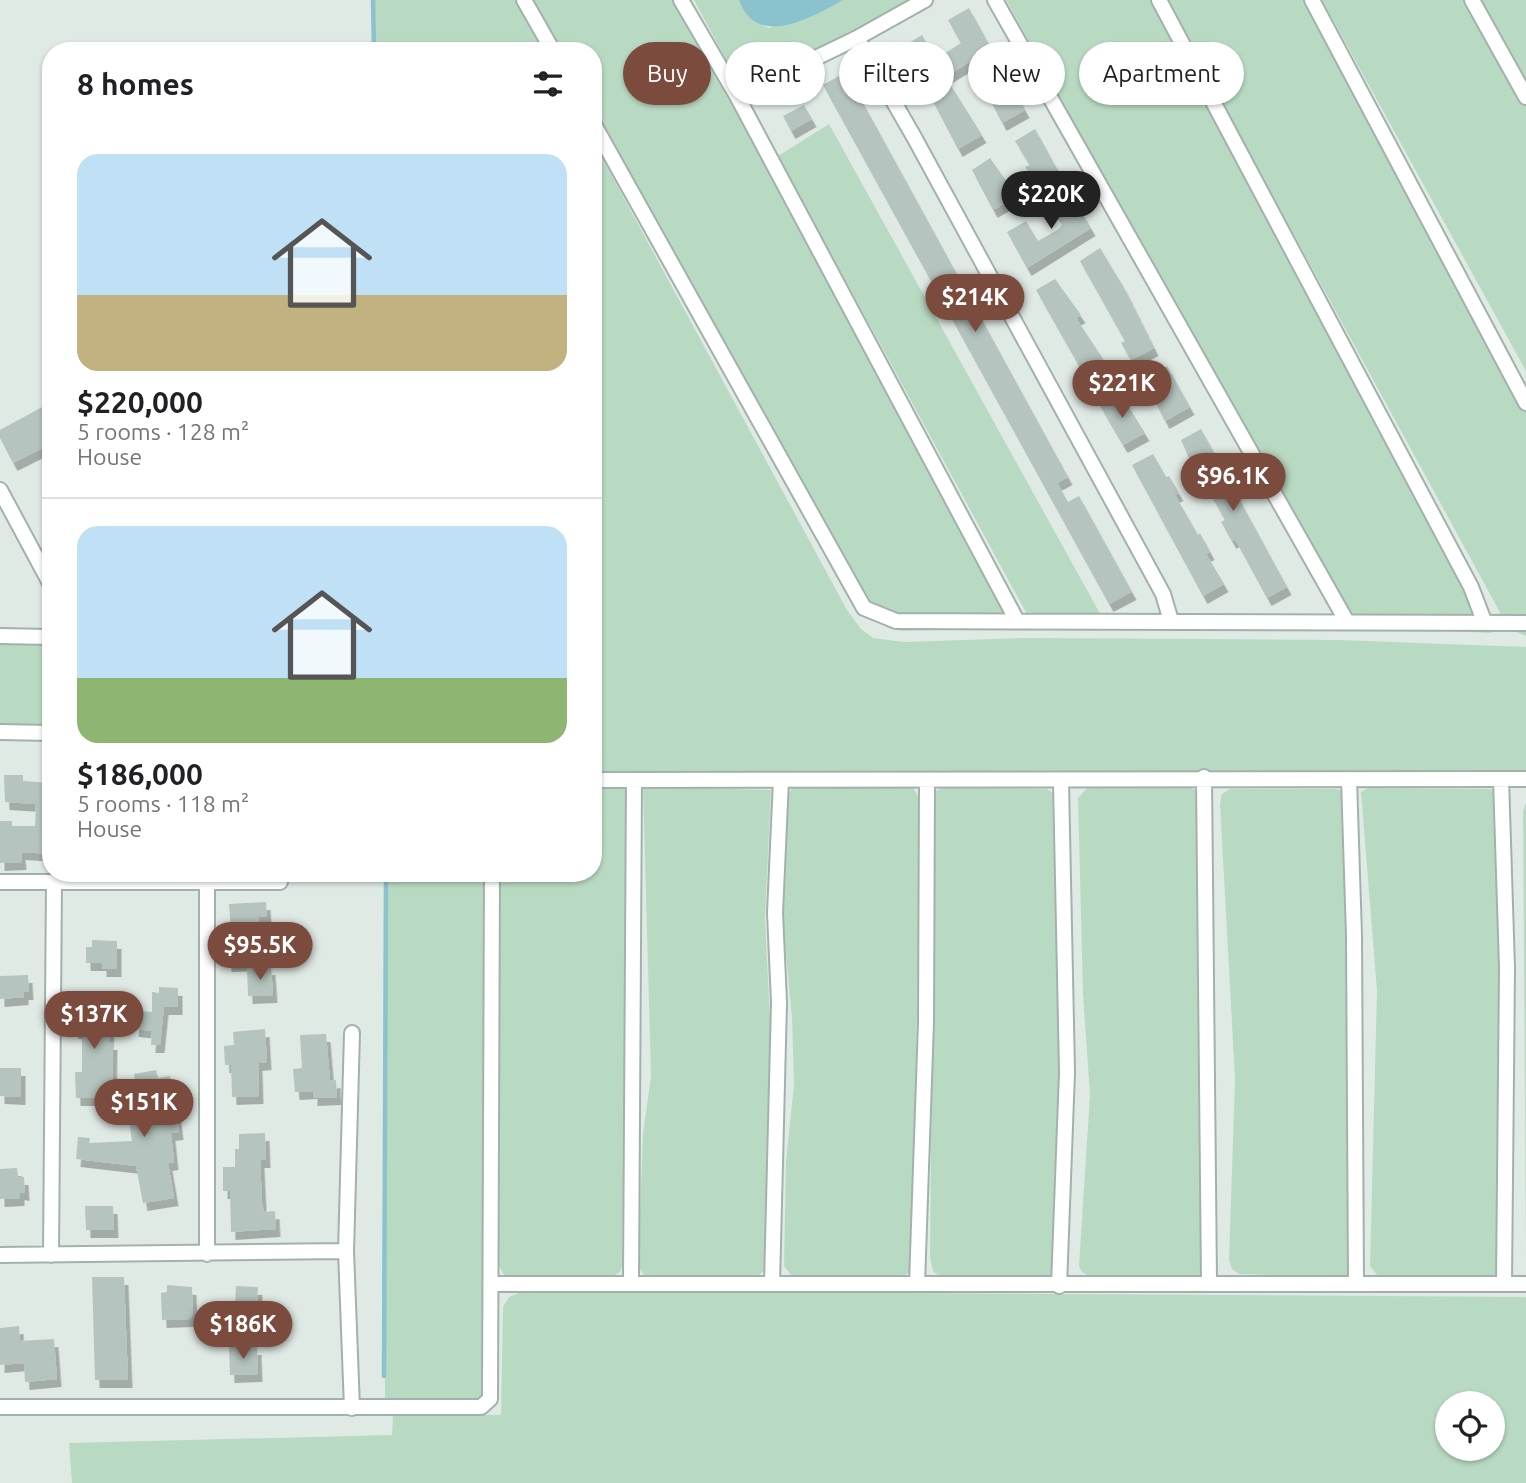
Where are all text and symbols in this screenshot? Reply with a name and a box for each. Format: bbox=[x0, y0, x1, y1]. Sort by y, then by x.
chip: Buy bbox=[623, 42, 711, 105]
chip: Rent bbox=[725, 42, 825, 105]
chip: Filters bbox=[839, 42, 954, 105]
chip: New bbox=[968, 42, 1065, 105]
chip: Apartment bbox=[1079, 42, 1244, 105]
icon: filters bbox=[529, 65, 567, 103]
text: 8 homes bbox=[77, 67, 194, 101]
pin: $220K bbox=[1002, 172, 1100, 231]
text: $220K bbox=[1017, 181, 1085, 206]
icon: home bbox=[259, 200, 385, 326]
pin: $214K bbox=[926, 274, 1024, 334]
text: $214K bbox=[941, 284, 1009, 309]
pin: $221K bbox=[1073, 360, 1171, 420]
text: $221K bbox=[1088, 370, 1156, 395]
text: $220,000 bbox=[77, 385, 203, 419]
text: 5 rooms · 128 m² bbox=[77, 419, 249, 444]
text: House bbox=[77, 444, 142, 469]
pin: $96.1K bbox=[1176, 454, 1290, 513]
text: $96.1K bbox=[1197, 463, 1269, 488]
icon: home bbox=[259, 572, 385, 698]
text: $186,000 bbox=[77, 757, 203, 791]
text: 5 rooms · 118 m² bbox=[77, 791, 249, 816]
text: House bbox=[77, 816, 142, 841]
pin: $95.5K bbox=[203, 922, 317, 982]
text: $95.5K bbox=[224, 932, 296, 957]
pin: $137K bbox=[45, 992, 143, 1051]
text: $137K bbox=[60, 1001, 128, 1026]
pin: $151K bbox=[95, 1080, 193, 1139]
text: $151K bbox=[110, 1089, 178, 1114]
pin: $186K bbox=[194, 1302, 292, 1361]
text: $186K bbox=[209, 1311, 277, 1336]
map controls bbox=[1435, 1391, 1505, 1461]
button: locate bbox=[1435, 1391, 1505, 1461]

